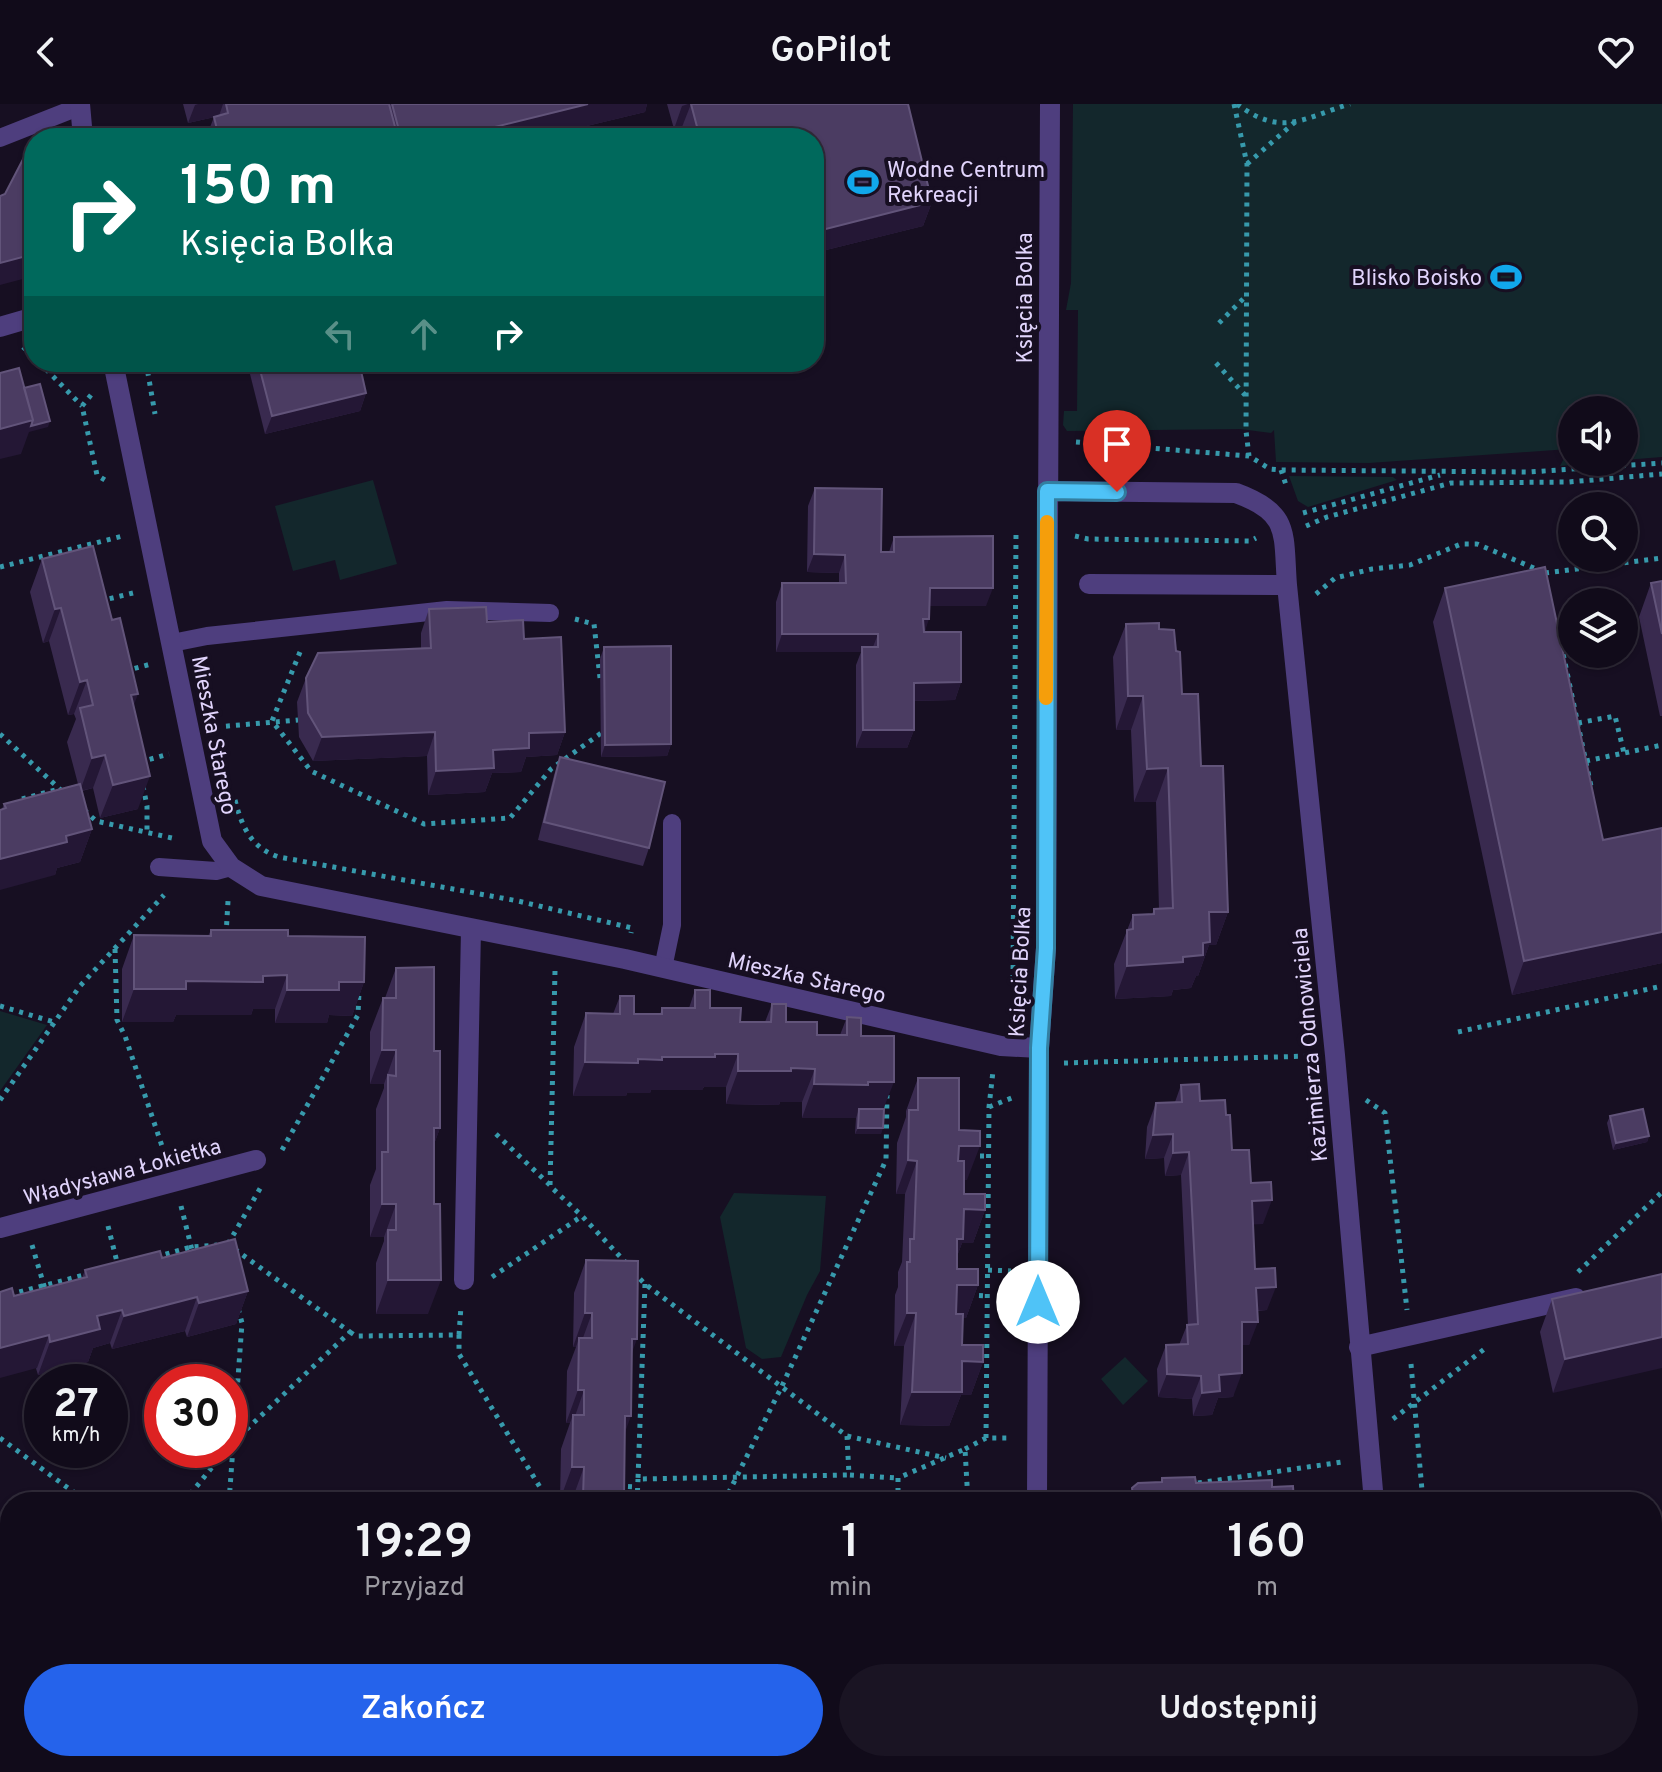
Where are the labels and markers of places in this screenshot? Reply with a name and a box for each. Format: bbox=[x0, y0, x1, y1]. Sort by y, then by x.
place label: Wodne Centrum Rekreacji bbox=[887, 158, 1045, 210]
sports icon: Wodne Centrum Rekreacji bbox=[846, 165, 880, 199]
sports icon: Blisko Boisko bbox=[1489, 260, 1523, 294]
place label: Blisko Boisko bbox=[1351, 266, 1482, 293]
pin bbox=[1083, 410, 1151, 492]

